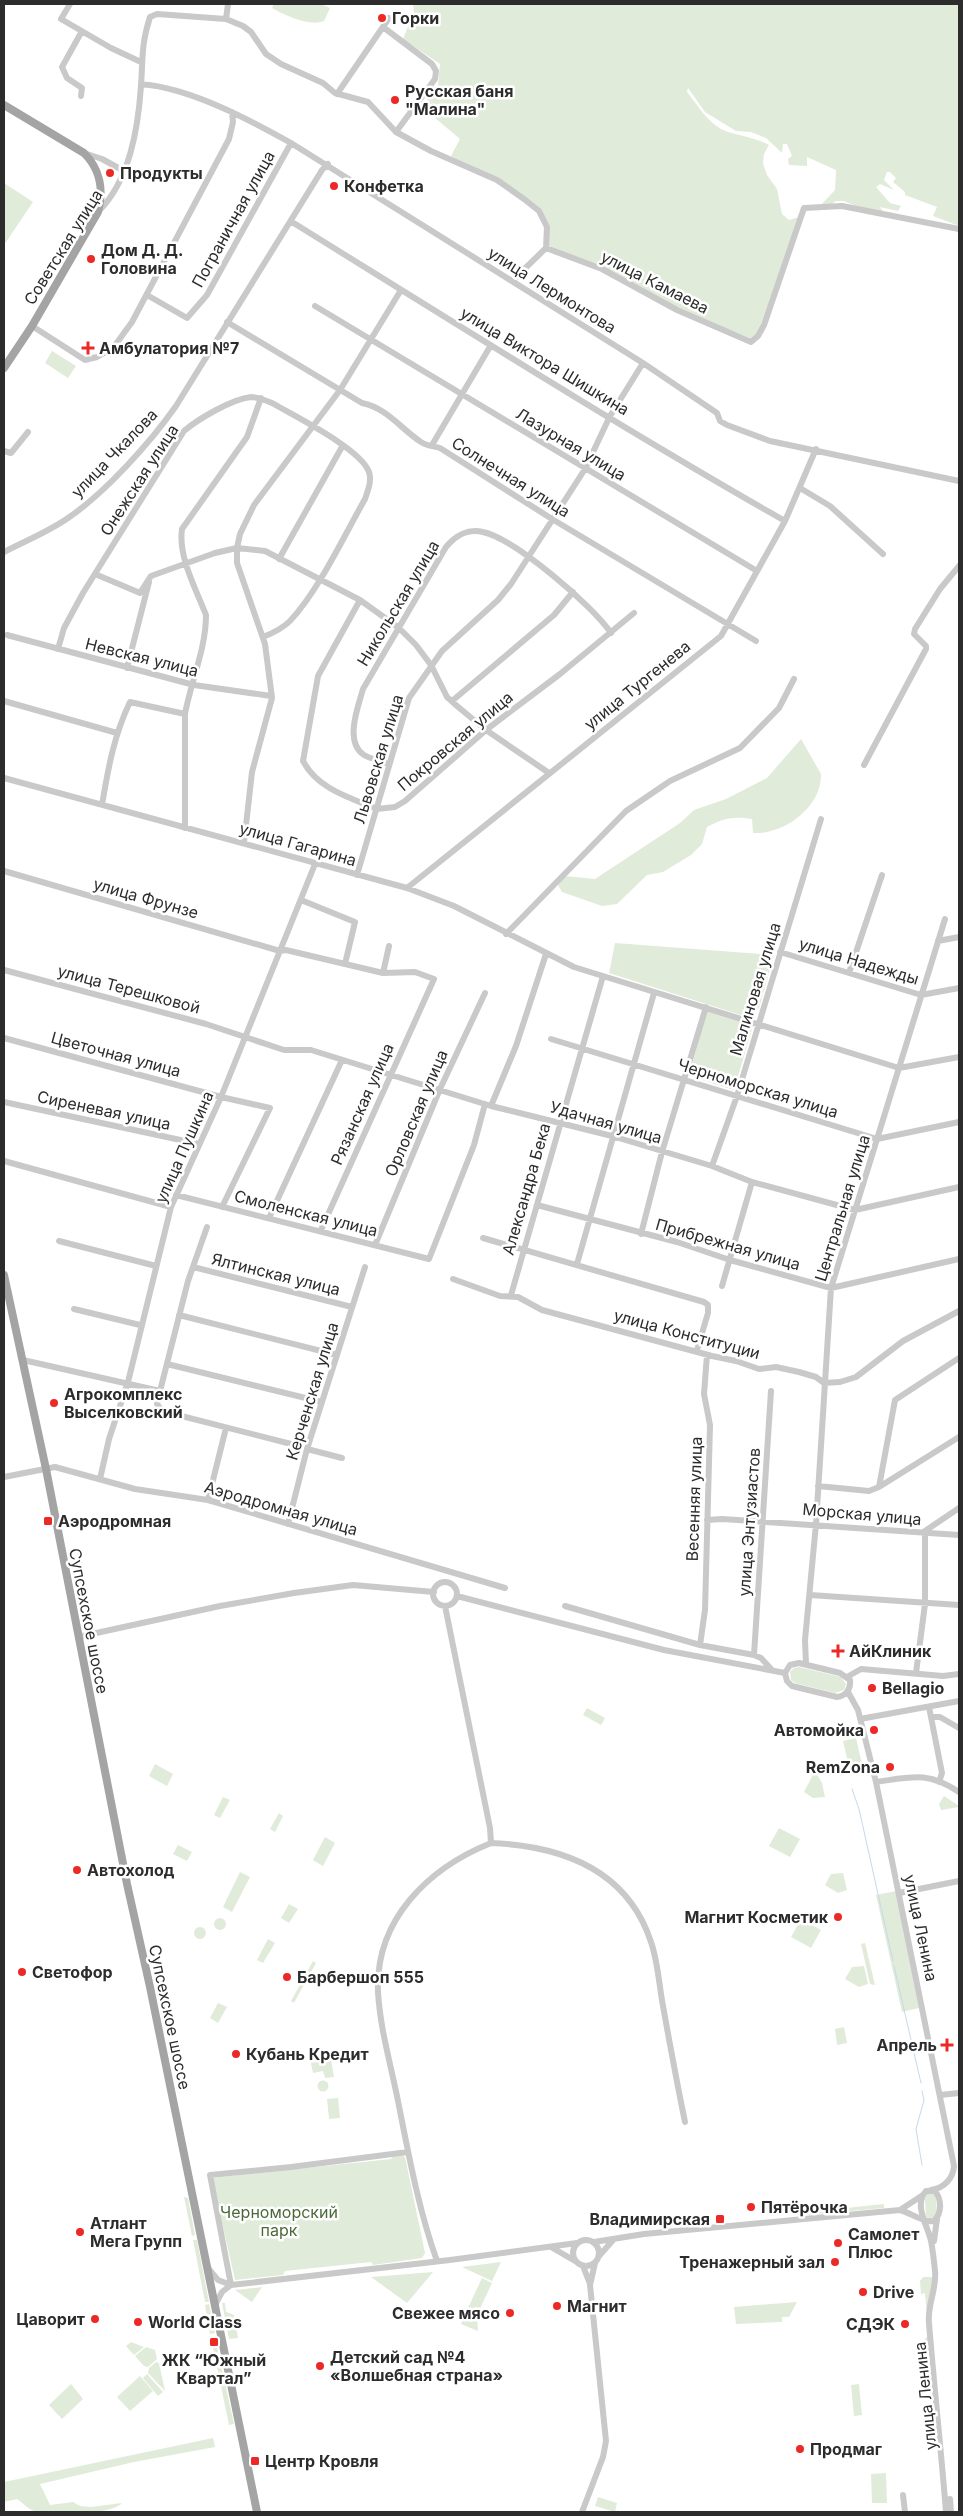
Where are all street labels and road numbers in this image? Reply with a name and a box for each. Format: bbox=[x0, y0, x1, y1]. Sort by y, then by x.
street label: Пограничная улица bbox=[187, 147, 279, 291]
street label: Советская улица bbox=[19, 186, 107, 308]
street label: улица Лермонтова bbox=[484, 243, 620, 337]
street label: улица Камаева bbox=[598, 246, 712, 318]
street label: улица Виктора Шишкина bbox=[457, 303, 633, 419]
street label: Лазурная улица bbox=[512, 403, 630, 485]
street label: улица Чкалова bbox=[67, 404, 161, 502]
street label: Онежская улица bbox=[96, 420, 182, 540]
street label: Солнечная улица bbox=[448, 432, 574, 522]
street label: Никольская улица bbox=[353, 537, 443, 669]
street label: Невская улица bbox=[83, 633, 201, 681]
street label: улица Тургенева bbox=[580, 636, 694, 734]
street label: Покровская улица bbox=[393, 687, 517, 795]
street label: Львовская улица bbox=[349, 692, 407, 826]
street label: улица Гагарина bbox=[237, 818, 359, 870]
street label: улица Фрунзе bbox=[91, 873, 201, 923]
street label: Малиновая улица bbox=[725, 920, 785, 1058]
street label: улица Надежды bbox=[796, 933, 922, 989]
street label: улица Терешковой bbox=[56, 960, 202, 1018]
street label: Цветочная улица bbox=[49, 1027, 183, 1081]
street label: Рязанская улица bbox=[326, 1040, 398, 1168]
street label: Орловская улица bbox=[380, 1047, 452, 1179]
street label: Черноморская улица bbox=[675, 1054, 841, 1122]
street label: Сиреневая улица bbox=[35, 1086, 173, 1134]
street label: улица Пушкина bbox=[150, 1088, 218, 1206]
street label: Удачная улица bbox=[548, 1096, 664, 1148]
street label: Александра Бека bbox=[498, 1121, 554, 1257]
street label: Центральная улица bbox=[810, 1132, 874, 1284]
street label: Смоленская улица bbox=[232, 1185, 380, 1241]
street label: Прибрежная улица bbox=[653, 1214, 803, 1274]
street label: Ялтинская улица bbox=[210, 1248, 342, 1300]
street label: улица Конституции bbox=[612, 1305, 762, 1363]
street label: Керченская улица bbox=[282, 1320, 342, 1462]
street label: Весенняя улица bbox=[682, 1436, 706, 1562]
street label: улица Энтузиастов bbox=[734, 1447, 764, 1597]
street label: Аэродромная улица bbox=[202, 1477, 360, 1539]
street label: Морская улица bbox=[802, 1499, 922, 1529]
street label: Супсехское шоссе bbox=[65, 1547, 113, 1695]
street label: улица Ленина bbox=[900, 1873, 942, 1983]
street label: Супсехское шоссе bbox=[145, 1943, 195, 2091]
street label: улица Ленина bbox=[909, 2341, 941, 2451]

